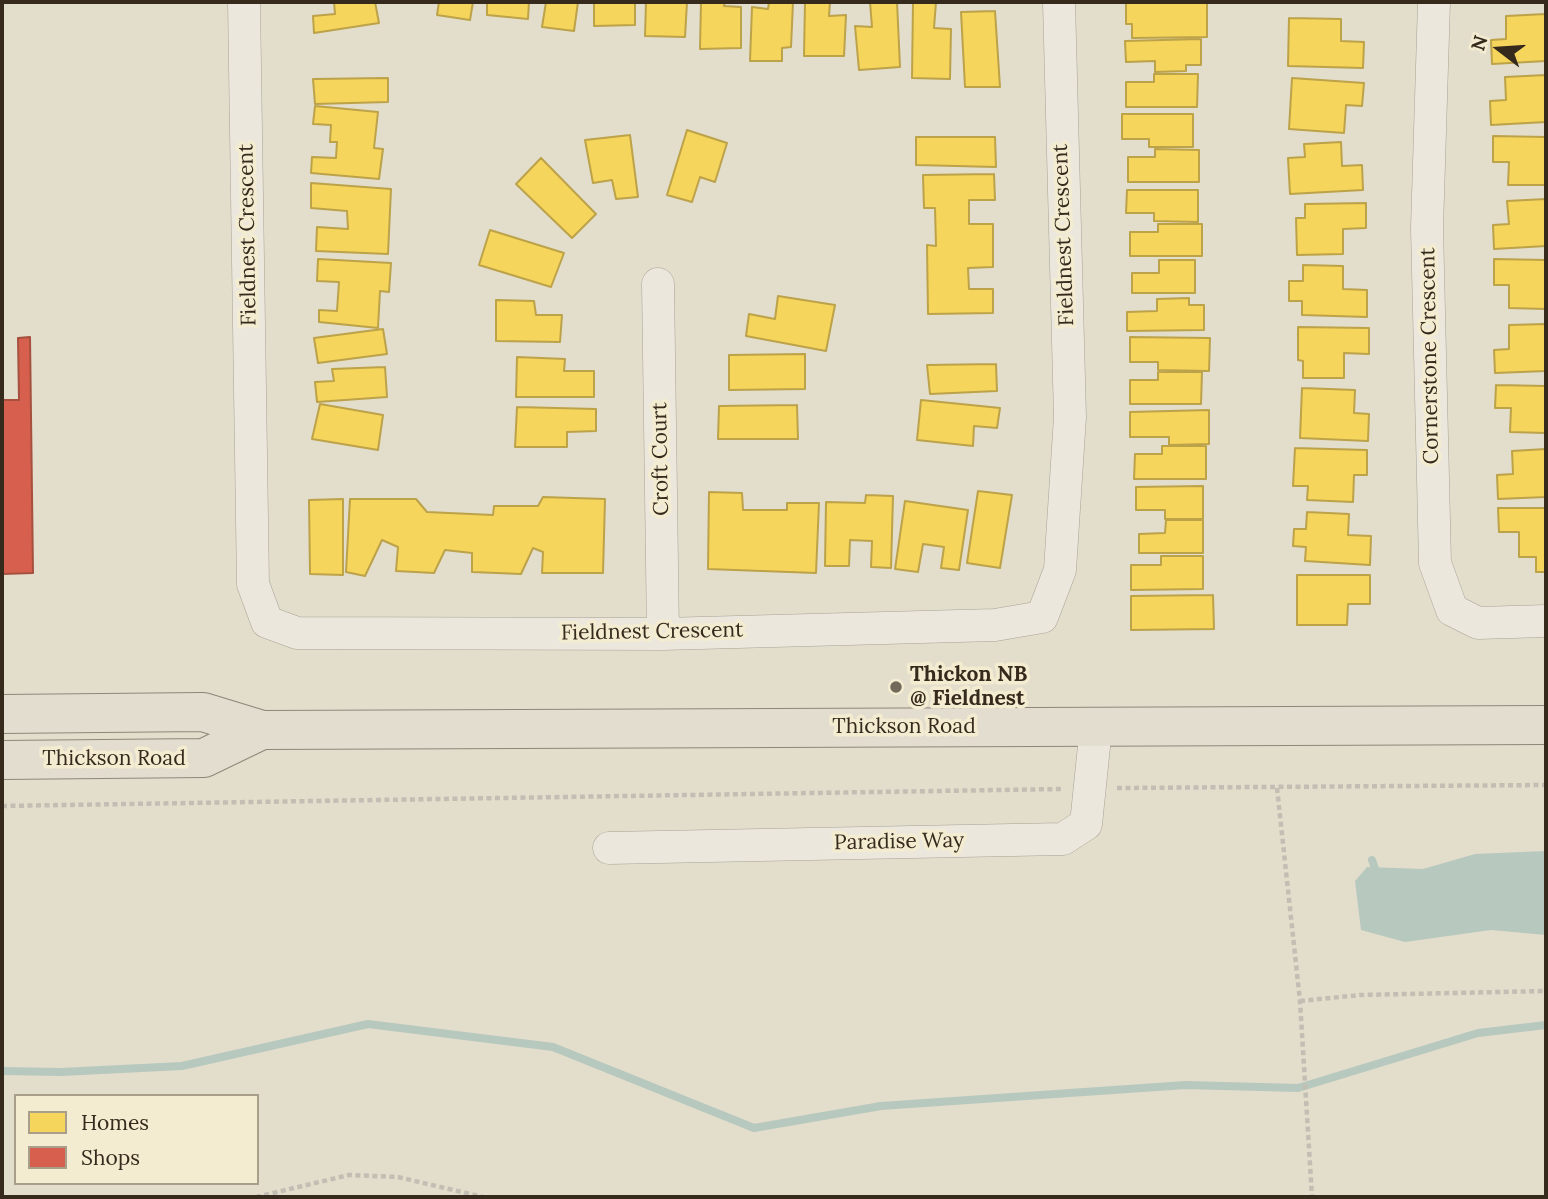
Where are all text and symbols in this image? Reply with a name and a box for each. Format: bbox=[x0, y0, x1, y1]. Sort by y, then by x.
north arrow bbox=[1464, 14, 1534, 84]
text: N bbox=[1465, 32, 1493, 53]
street label: Fieldnest Crescent bbox=[1048, 143, 1080, 327]
street label: Fieldnest Crescent bbox=[234, 144, 262, 326]
street label: Cornerstone Crescent bbox=[1416, 247, 1444, 465]
street label: Croft Court bbox=[647, 402, 675, 516]
street label: Fieldnest Crescent bbox=[561, 618, 743, 646]
place label: Thickon NB @ Fieldnest bbox=[910, 662, 1027, 712]
marker: Thickon NB @ Fieldnest bbox=[888, 679, 904, 695]
street label: Thickson Road bbox=[832, 714, 976, 740]
street label: Thickson Road bbox=[42, 746, 186, 772]
street label: Paradise Way bbox=[834, 828, 964, 856]
legend bbox=[14, 1094, 259, 1185]
text: Homes bbox=[81, 1109, 149, 1136]
text: Shops bbox=[81, 1144, 140, 1171]

